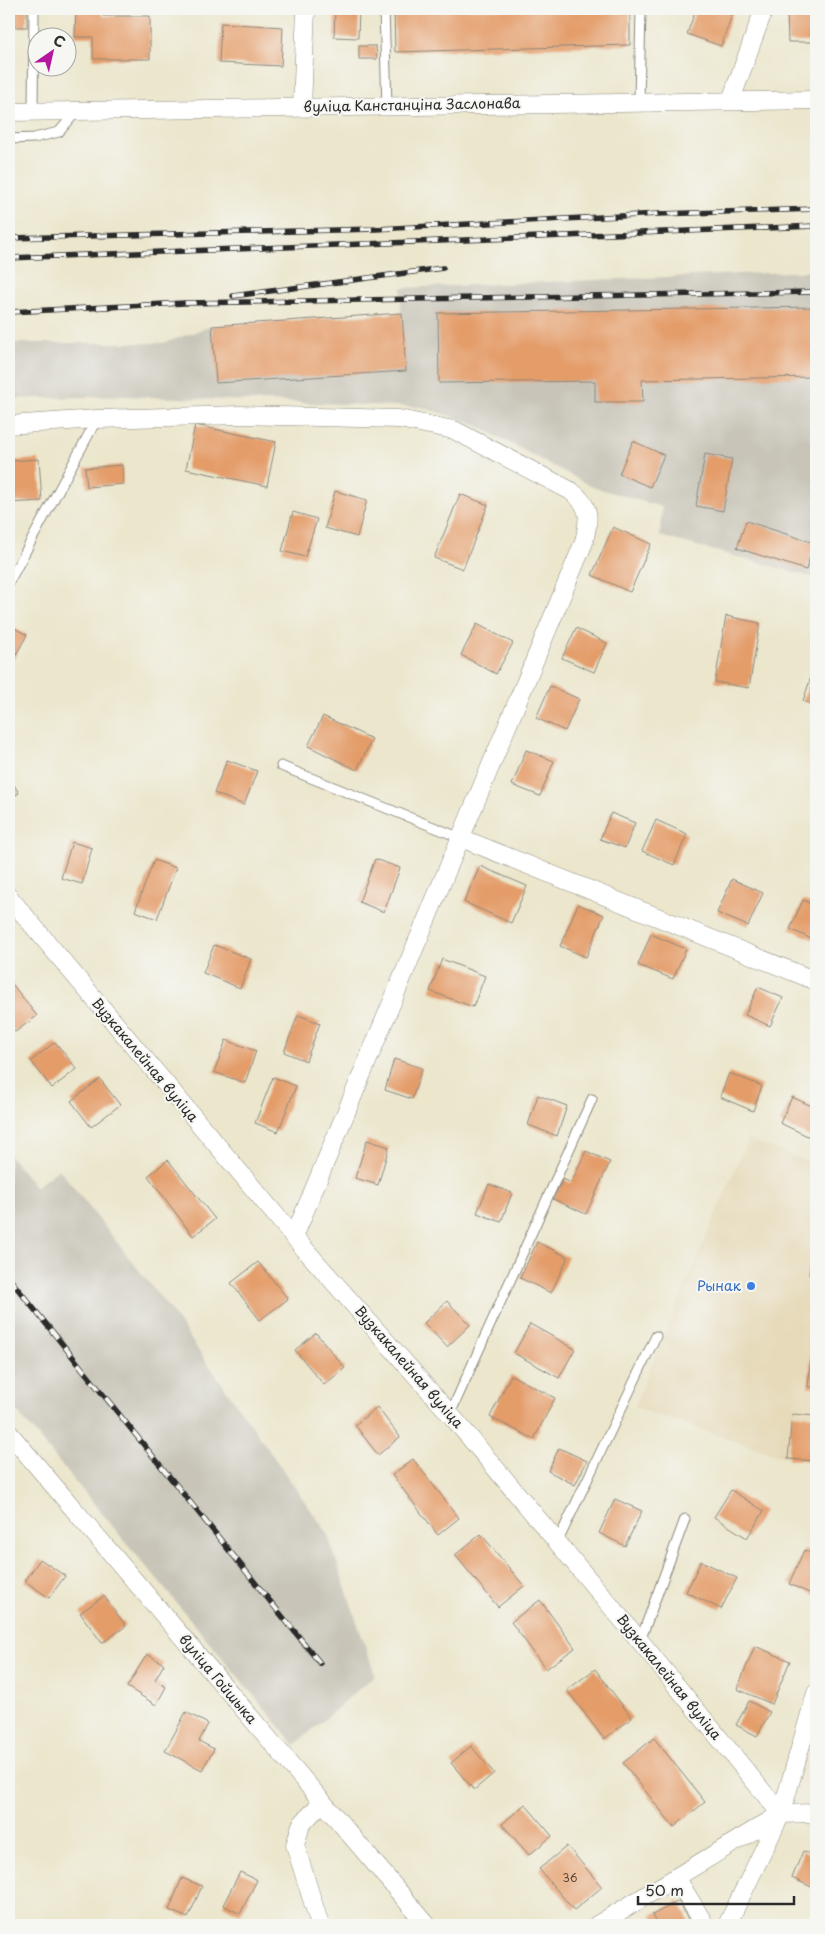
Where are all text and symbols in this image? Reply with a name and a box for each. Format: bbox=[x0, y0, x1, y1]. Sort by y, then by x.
north arrow bbox=[28, 28, 78, 78]
text: С bbox=[49, 29, 70, 52]
street label: вуліца Канстанціна Заслонава bbox=[303, 92, 521, 117]
street label: Вузкакалейная вуліца bbox=[87, 993, 204, 1127]
place label: Рынак bbox=[697, 1275, 742, 1296]
marker: Рынак bbox=[745, 1280, 757, 1292]
street label: Вузкакалейная вуліца bbox=[350, 1301, 469, 1433]
street label: Вузкакалейная вуліца bbox=[612, 1609, 727, 1744]
street label: вуліца Гойшыка bbox=[174, 1629, 263, 1728]
house number: 36 bbox=[563, 1869, 578, 1886]
scale bar bbox=[638, 1874, 794, 1906]
text: 50 m bbox=[645, 1878, 684, 1901]

